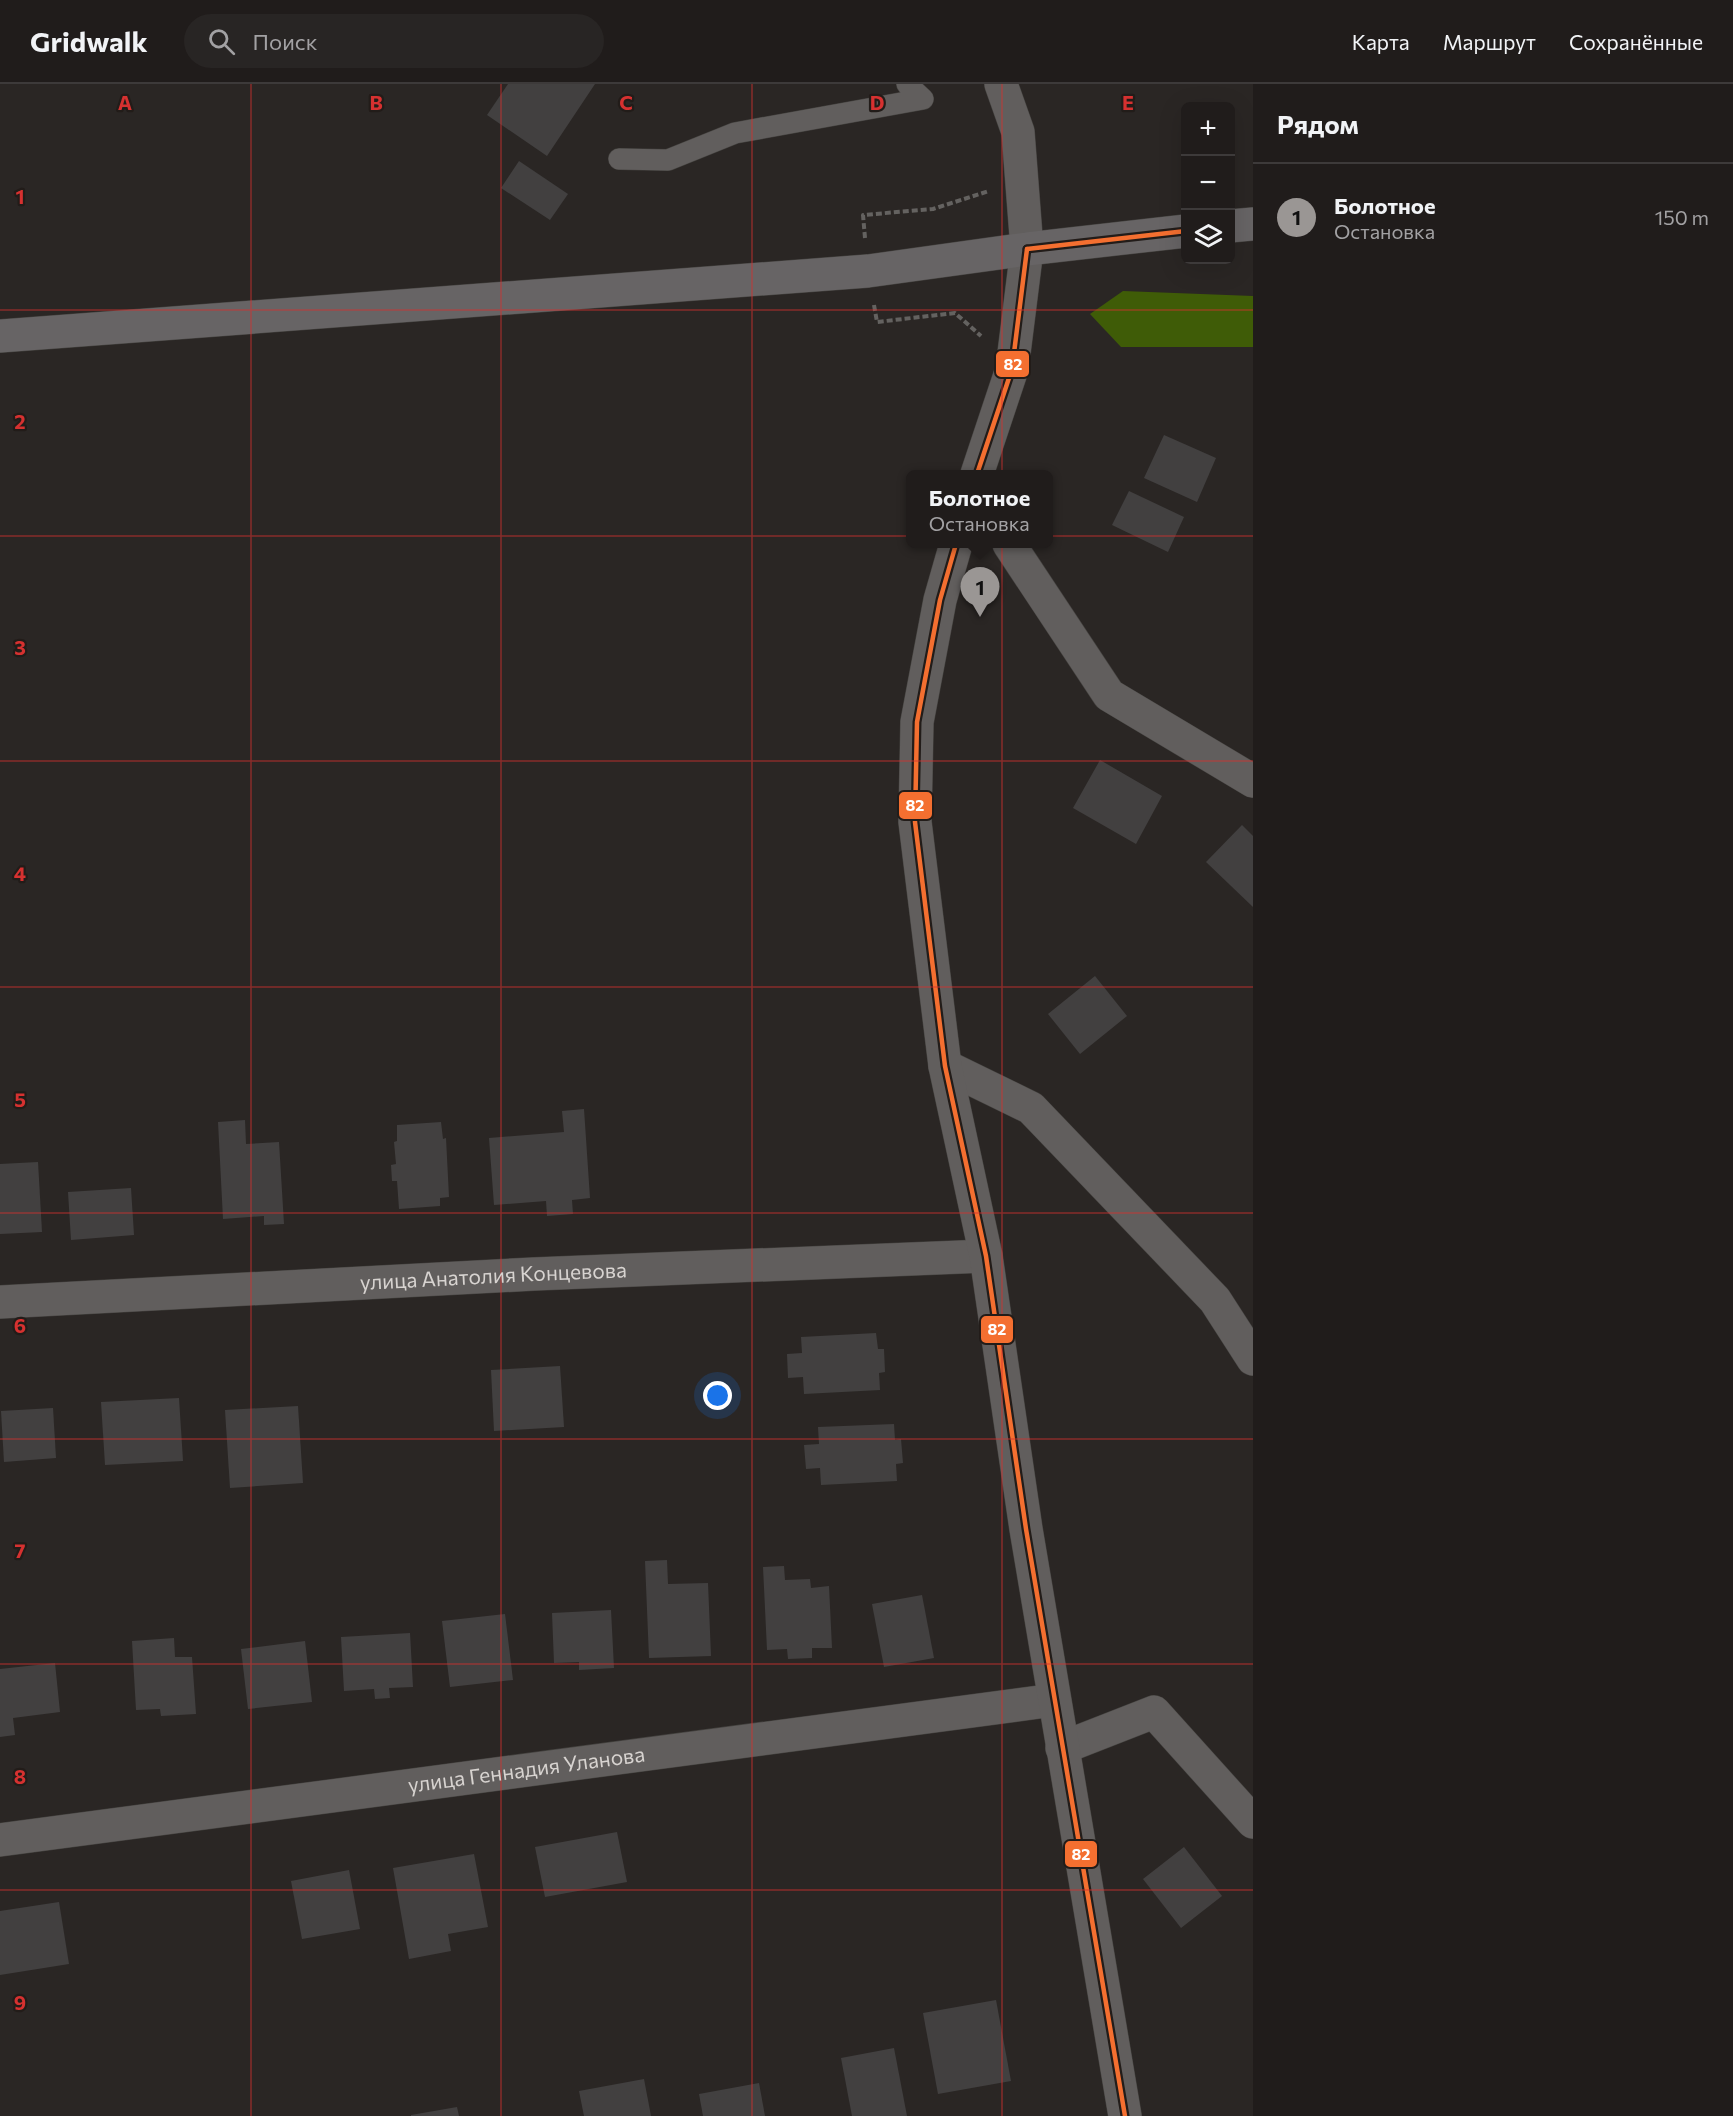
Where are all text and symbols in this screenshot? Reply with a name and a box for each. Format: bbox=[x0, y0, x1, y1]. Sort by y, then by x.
search box bbox=[184, 14, 604, 68]
text: Gridwalk bbox=[30, 24, 148, 58]
icon: search bbox=[205, 25, 238, 58]
text: Поиск bbox=[253, 28, 317, 55]
text: Карта bbox=[1352, 29, 1410, 54]
text: Маршрут bbox=[1443, 29, 1536, 54]
text: Сохранённые bbox=[1569, 29, 1703, 54]
text: A bbox=[118, 90, 132, 114]
text: B bbox=[369, 90, 383, 114]
text: C bbox=[619, 90, 633, 114]
text: D bbox=[870, 90, 884, 114]
text: E bbox=[1122, 90, 1134, 114]
map controls bbox=[1181, 102, 1235, 264]
button: + bbox=[1181, 102, 1235, 156]
text: Рядом bbox=[1277, 108, 1359, 139]
button: − bbox=[1181, 156, 1235, 210]
text: 1 bbox=[15, 184, 25, 208]
text: Болотное bbox=[1334, 192, 1436, 219]
text: 1 bbox=[1292, 205, 1301, 229]
text: 150 m bbox=[1655, 205, 1709, 229]
button: layers bbox=[1181, 210, 1235, 264]
text: Остановка bbox=[1334, 219, 1435, 243]
line badge: 82 bbox=[995, 350, 1030, 378]
text: 82 bbox=[1004, 354, 1022, 373]
text: 2 bbox=[14, 409, 26, 433]
popup bbox=[906, 470, 1053, 548]
text: Болотное bbox=[929, 484, 1030, 511]
text: Остановка bbox=[929, 511, 1030, 535]
pin: 1 bbox=[960, 568, 1000, 617]
text: 3 bbox=[14, 635, 26, 659]
line badge: 82 bbox=[898, 791, 933, 820]
text: 82 bbox=[906, 795, 924, 814]
text: 4 bbox=[14, 861, 26, 885]
text: 5 bbox=[14, 1087, 26, 1111]
street label: улица Анатолия Концевова bbox=[359, 1256, 627, 1294]
text: 6 bbox=[14, 1313, 26, 1337]
line badge: 82 bbox=[980, 1315, 1014, 1344]
text: 82 bbox=[988, 1319, 1006, 1338]
your location bbox=[703, 1381, 732, 1410]
text: 7 bbox=[15, 1538, 26, 1562]
street label: улица Геннадия Уланова bbox=[406, 1740, 646, 1797]
text: 8 bbox=[14, 1764, 26, 1788]
line badge: 82 bbox=[1064, 1840, 1098, 1868]
text: 82 bbox=[1072, 1844, 1090, 1863]
text: 9 bbox=[14, 1990, 26, 2014]

